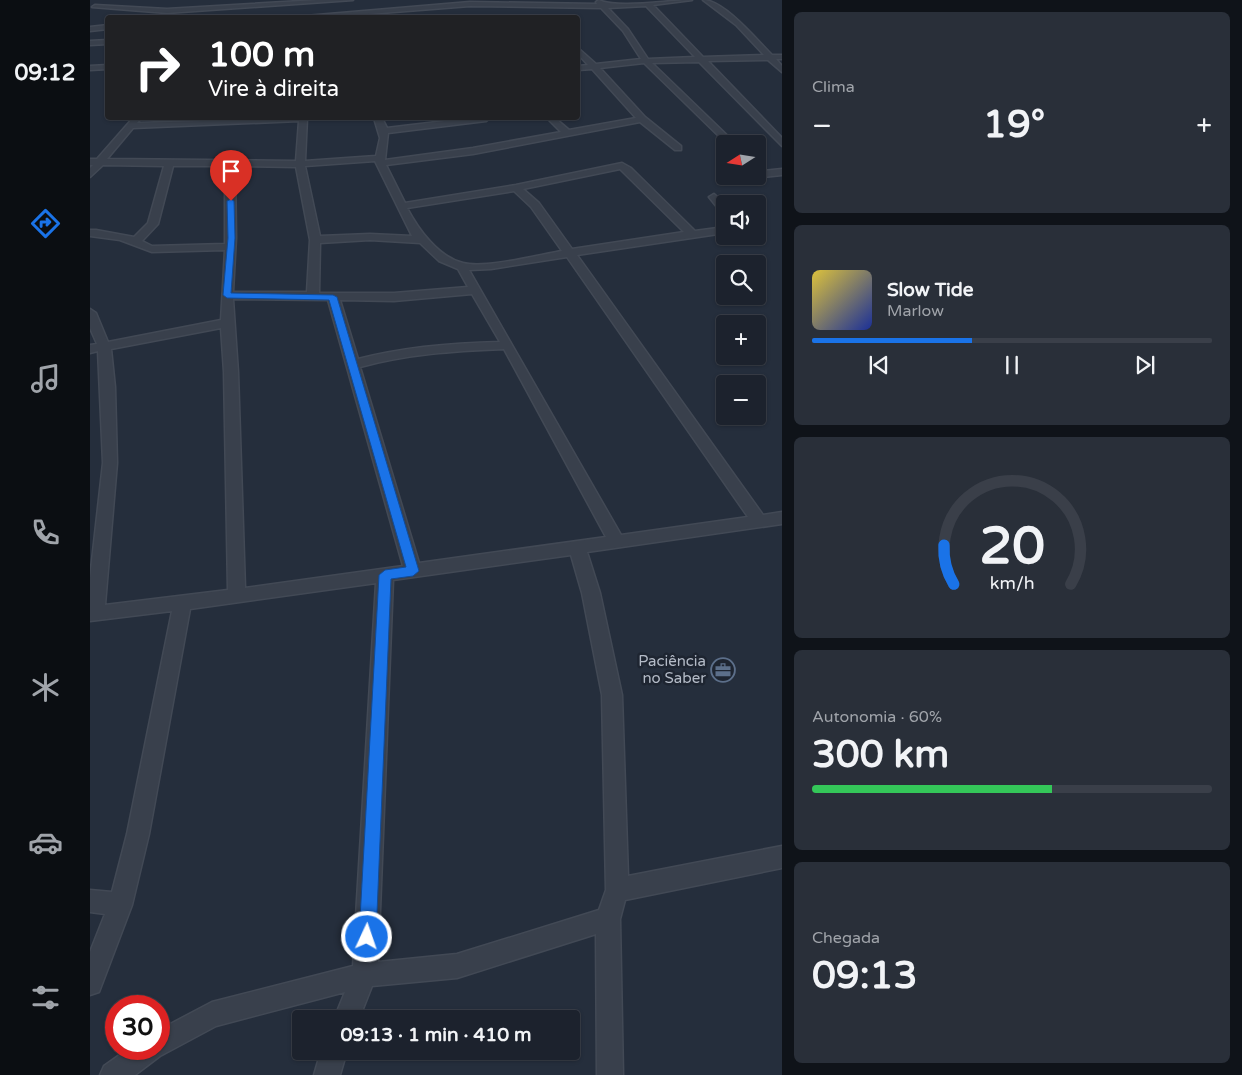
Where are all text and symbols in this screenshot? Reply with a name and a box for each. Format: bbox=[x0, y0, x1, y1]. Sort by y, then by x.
text: 100 m bbox=[208, 34, 315, 76]
icon: right bbox=[125, 35, 190, 100]
text: 09:12 bbox=[15, 60, 75, 86]
text: Vire à direita bbox=[208, 76, 339, 102]
text: Clima bbox=[812, 77, 855, 97]
text: 19° bbox=[983, 102, 1045, 148]
text: − bbox=[812, 109, 832, 143]
text: + bbox=[1196, 109, 1212, 143]
north arrow bbox=[716, 135, 766, 185]
map controls bbox=[716, 135, 766, 425]
pin bbox=[210, 150, 252, 201]
icon: arrive bbox=[217, 157, 245, 185]
button: sound bbox=[716, 195, 766, 245]
icon: directions bbox=[28, 206, 63, 241]
button: search bbox=[716, 255, 766, 305]
text: Slow Tide bbox=[887, 279, 974, 301]
text: Marlow bbox=[887, 301, 944, 321]
button: + bbox=[716, 315, 766, 365]
icon: previous bbox=[865, 351, 893, 379]
icon: pause bbox=[998, 351, 1026, 379]
icon: next bbox=[1131, 351, 1159, 379]
icon: music bbox=[28, 361, 63, 396]
button: − bbox=[716, 375, 766, 425]
icon: phone bbox=[28, 515, 63, 550]
text: 20 bbox=[979, 515, 1045, 578]
text: km/h bbox=[990, 573, 1034, 594]
place label: Paciência no Saber bbox=[638, 652, 706, 687]
office icon: Paciência no Saber bbox=[710, 657, 736, 683]
icon: climate bbox=[28, 670, 63, 705]
text: Autonomia · 60% bbox=[812, 707, 942, 727]
text: 300 km bbox=[812, 732, 949, 778]
icon: car bbox=[28, 825, 63, 860]
position arrow bbox=[340, 910, 392, 962]
text: Chegada bbox=[812, 928, 880, 948]
text: 09:13 bbox=[812, 953, 917, 999]
icon: filters bbox=[28, 980, 63, 1015]
speed limit sign: 30 bbox=[105, 995, 170, 1060]
text: 09:13 · 1 min · 410 m bbox=[340, 1024, 532, 1046]

